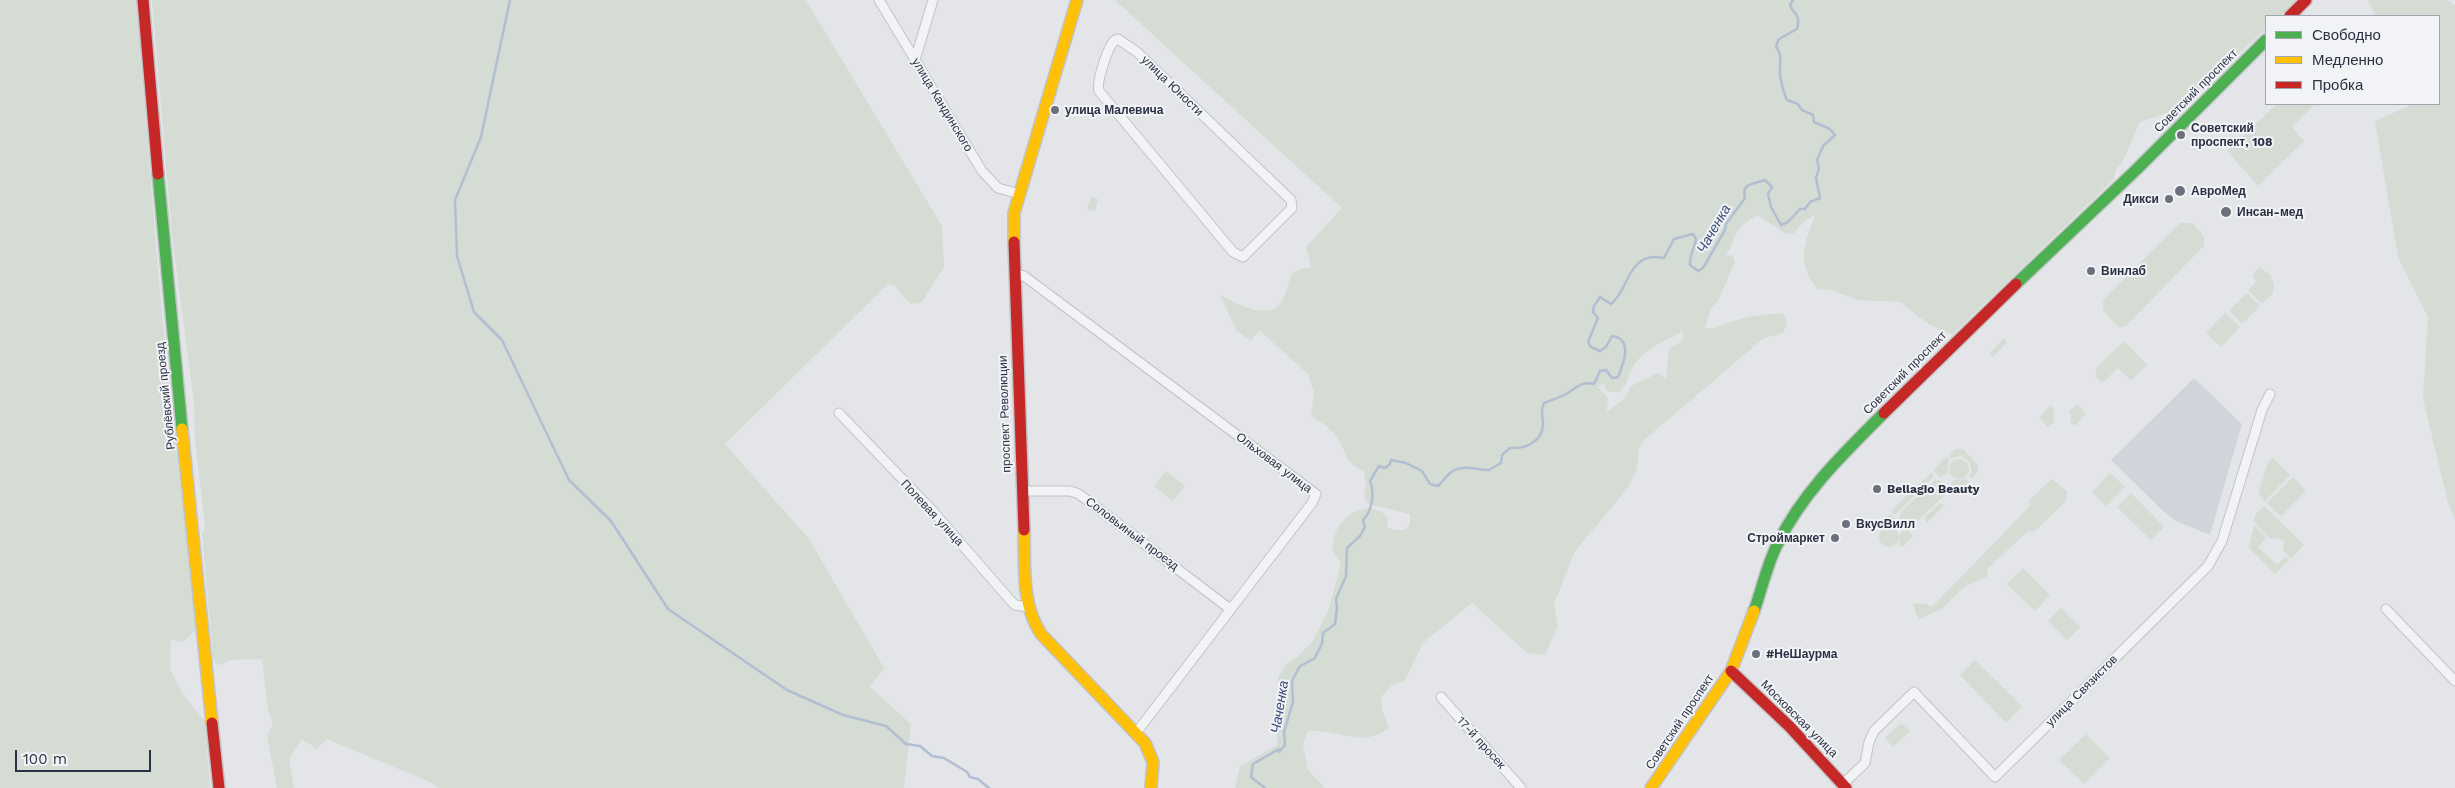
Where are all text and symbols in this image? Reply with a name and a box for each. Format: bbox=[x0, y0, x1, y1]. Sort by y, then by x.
legend bbox=[2265, 15, 2440, 105]
text: Свободно bbox=[2312, 26, 2381, 44]
street label: Советский проспект bbox=[2151, 46, 2241, 136]
text: Медленно bbox=[2312, 51, 2383, 69]
street label: улица Юности bbox=[1138, 53, 1206, 119]
street label: улица Кандинского bbox=[908, 56, 976, 154]
text: Пробка bbox=[2312, 76, 2363, 94]
place label: улица Малевича bbox=[1065, 103, 1163, 117]
marker: улица Малевича bbox=[1049, 104, 1061, 116]
place label: Советский проспект, 108 bbox=[2191, 121, 2273, 149]
marker: Советский проспект, 108 bbox=[2175, 129, 2187, 141]
marker: АвроМед bbox=[2173, 184, 2187, 198]
place label: АвроМед bbox=[2191, 184, 2246, 198]
place label: Дикси bbox=[2123, 192, 2159, 206]
marker: Дикси bbox=[2163, 193, 2175, 205]
water label: Чаченка bbox=[1693, 202, 1735, 256]
marker: Инсан-мед bbox=[2219, 205, 2233, 219]
place label: Инсан-мед bbox=[2237, 205, 2303, 219]
place label: Винлаб bbox=[2101, 264, 2146, 278]
marker: Винлаб bbox=[2085, 265, 2097, 277]
street label: Советский проспект bbox=[1860, 328, 1950, 418]
street label: Рублёвский проезд bbox=[153, 342, 179, 450]
street label: проспект Революции bbox=[996, 355, 1014, 473]
street label: Ольховая улица bbox=[1233, 430, 1315, 496]
street label: Полевая улица bbox=[898, 477, 966, 549]
place label: Bellagio Beauty bbox=[1887, 482, 1979, 496]
marker: Bellagio Beauty bbox=[1871, 483, 1883, 495]
street label: Соловьиный проезд bbox=[1083, 494, 1181, 574]
place label: ВкусВилл bbox=[1856, 517, 1915, 531]
marker: ВкусВилл bbox=[1840, 518, 1852, 530]
place label: Строймаркет bbox=[1747, 531, 1825, 545]
marker: Строймаркет bbox=[1829, 532, 1841, 544]
place label: #НеШаурма bbox=[1766, 647, 1837, 661]
marker: #НеШаурма bbox=[1750, 648, 1762, 660]
street label: улица Связистов bbox=[2043, 652, 2121, 730]
street label: Советский проспект bbox=[1643, 672, 1717, 772]
street label: Московская улица bbox=[1758, 678, 1840, 760]
water label: Чаченка bbox=[1268, 679, 1292, 735]
street label: 17-й просек bbox=[1454, 714, 1508, 772]
scale bar bbox=[18, 740, 154, 772]
text: 100 m bbox=[23, 750, 67, 768]

